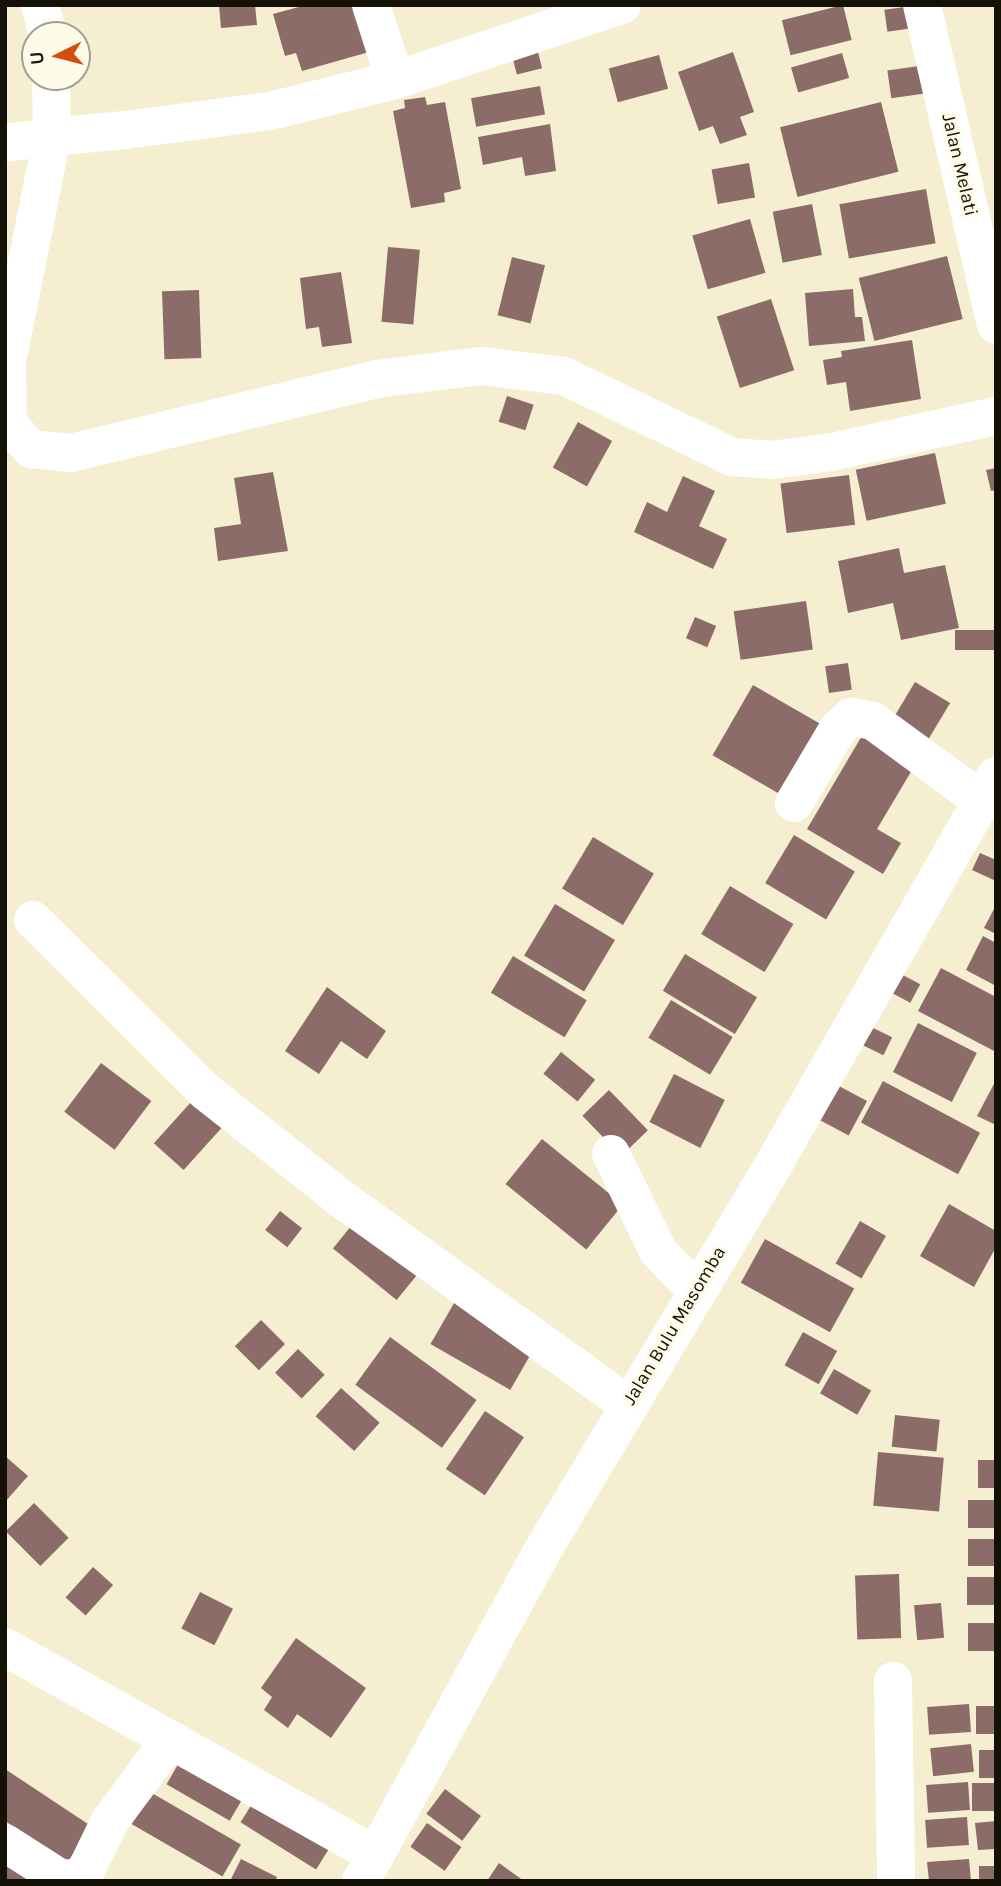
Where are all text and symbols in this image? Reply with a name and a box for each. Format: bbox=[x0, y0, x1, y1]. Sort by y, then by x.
north arrow bbox=[21, 21, 91, 91]
text: U bbox=[25, 50, 49, 66]
street label: Jalan Melati bbox=[936, 112, 982, 218]
street label: Jalan Bulu Masomba bbox=[619, 1243, 731, 1409]

